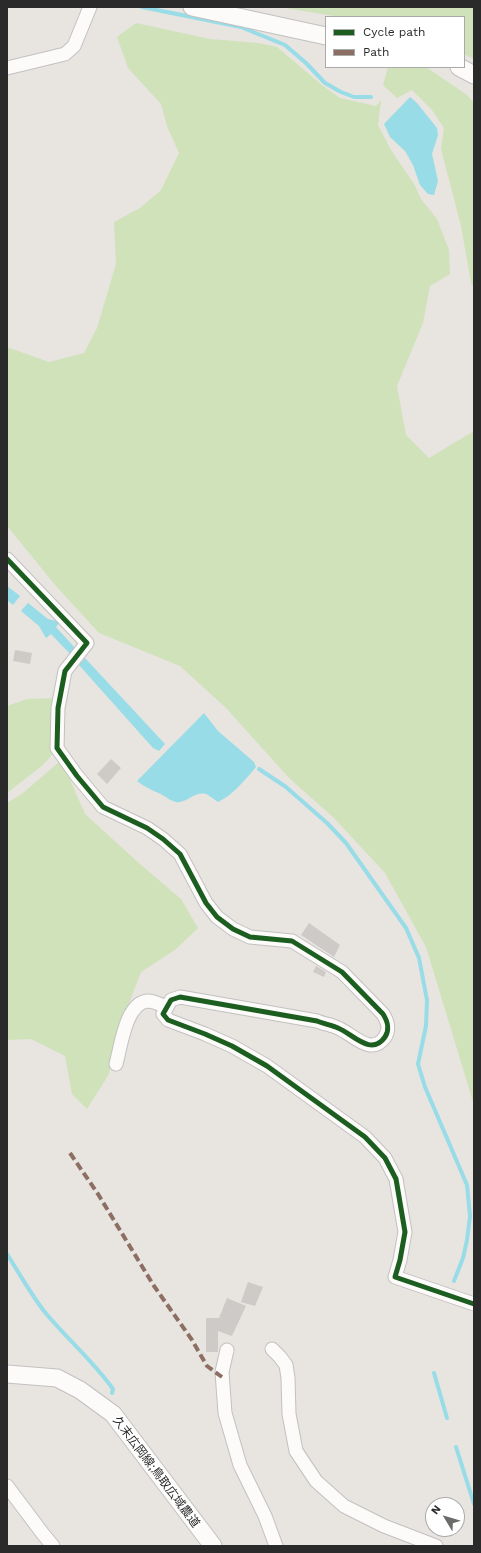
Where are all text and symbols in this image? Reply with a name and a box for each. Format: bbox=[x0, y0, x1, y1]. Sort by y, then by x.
legend bbox=[325, 16, 465, 68]
text: Cycle path bbox=[363, 25, 425, 39]
text: Path bbox=[363, 45, 389, 59]
street label: 久末広岡線;鳥取広域農道 bbox=[109, 1414, 203, 1530]
north arrow bbox=[425, 1497, 465, 1537]
text: N bbox=[428, 1503, 444, 1517]

